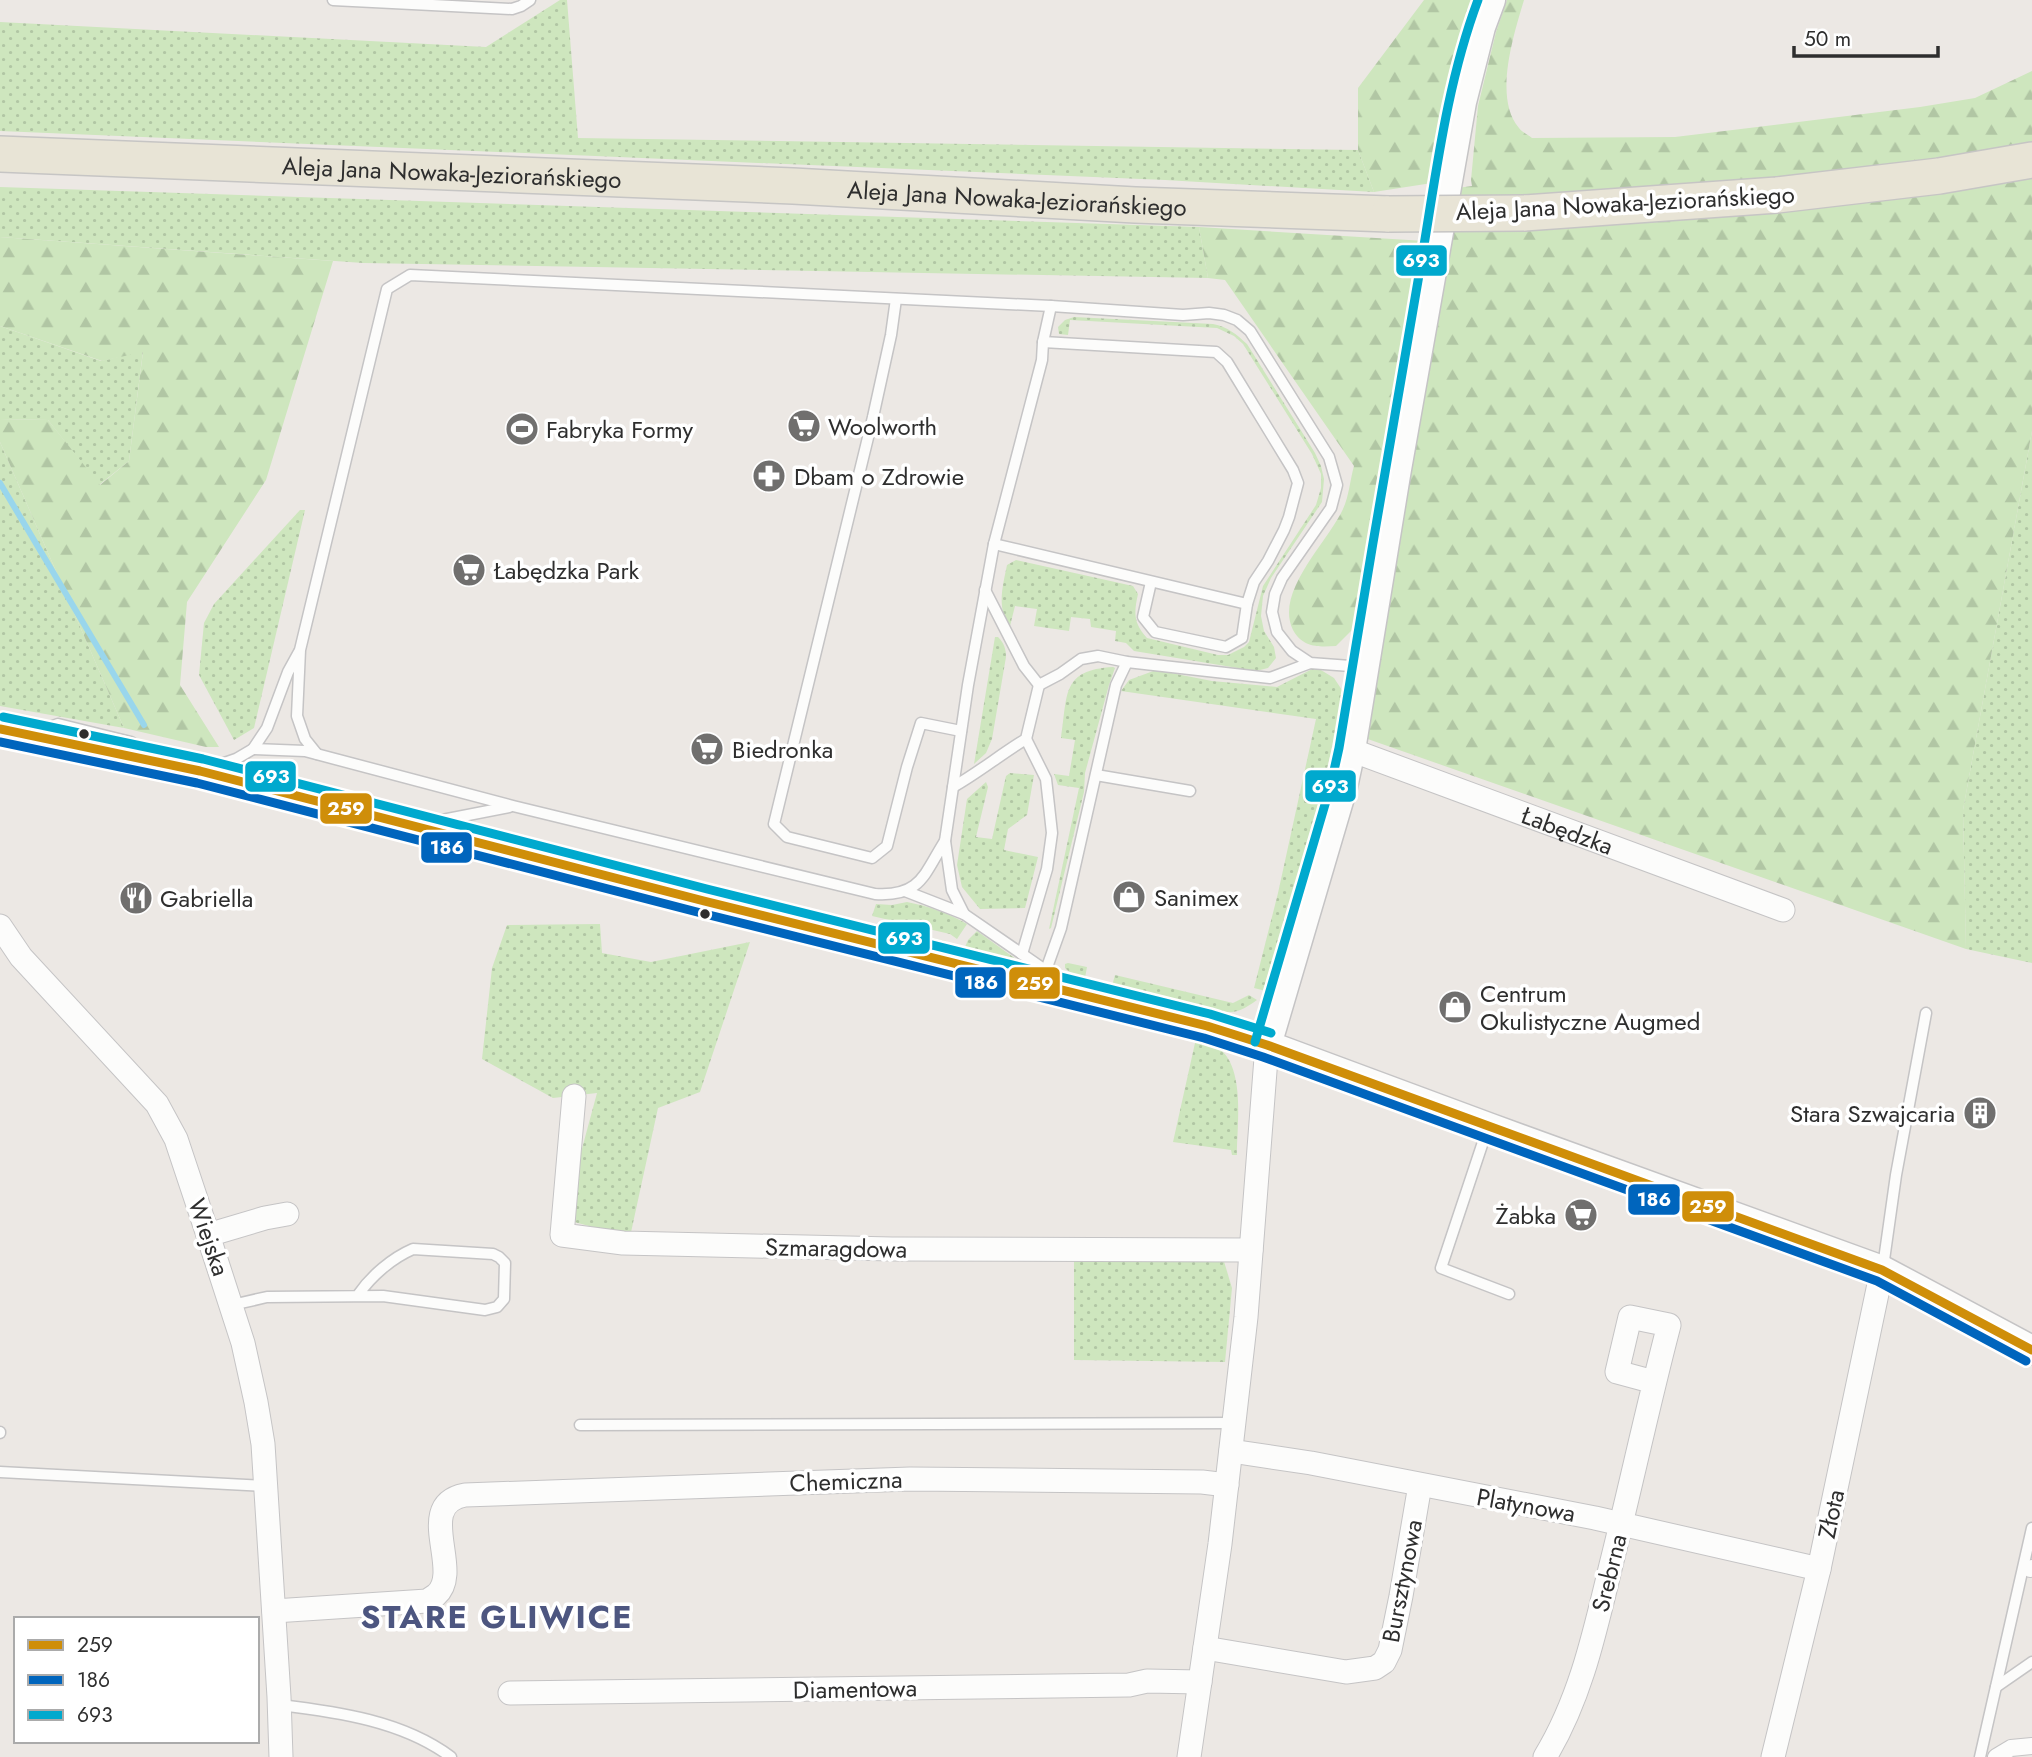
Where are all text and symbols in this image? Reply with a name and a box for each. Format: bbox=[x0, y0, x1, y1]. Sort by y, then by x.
scale bar bbox=[1794, 14, 1938, 58]
text: 50 m bbox=[1804, 24, 1851, 54]
street label: Aleja Jana Nowaka-Jeziorańskiego bbox=[281, 148, 622, 197]
street label: Aleja Jana Nowaka-Jeziorańskiego bbox=[846, 172, 1187, 224]
street label: Aleja Jana Nowaka-Jeziorańskiego bbox=[1455, 177, 1795, 229]
line badge: 693 bbox=[1395, 244, 1448, 277]
text: 693 bbox=[1402, 247, 1440, 274]
supermarket icon: Woolworth bbox=[785, 407, 823, 445]
place label: Woolworth bbox=[828, 409, 937, 444]
sports icon: Fabryka Formy bbox=[503, 410, 541, 448]
place label: Fabryka Formy bbox=[546, 412, 694, 447]
pharmacy icon: Dbam o Zdrowie bbox=[750, 457, 788, 495]
place label: Dbam o Zdrowie bbox=[794, 459, 964, 494]
supermarket icon: Łabędzka Park bbox=[450, 551, 488, 589]
place label: Łabędzka Park bbox=[493, 553, 640, 588]
unlabelled marker bbox=[77, 727, 91, 741]
supermarket icon: Biedronka bbox=[688, 730, 726, 768]
place label: Biedronka bbox=[732, 732, 833, 767]
line badge: 693 bbox=[244, 760, 297, 793]
text: 693 bbox=[252, 763, 290, 790]
line badge: 693 bbox=[1304, 769, 1357, 803]
text: 693 bbox=[1311, 773, 1349, 800]
line badge: 259 bbox=[319, 792, 373, 825]
text: 259 bbox=[327, 795, 365, 822]
street label: Łabędzka bbox=[1516, 797, 1618, 863]
line badge: 186 bbox=[420, 831, 473, 864]
text: 186 bbox=[430, 834, 464, 861]
shop icon: Sanimex bbox=[1110, 878, 1148, 916]
restaurant icon: Gabriella bbox=[117, 879, 155, 917]
place label: Sanimex bbox=[1154, 880, 1239, 915]
place label: Gabriella bbox=[160, 881, 253, 916]
unlabelled marker bbox=[698, 907, 712, 921]
line badge: 693 bbox=[877, 921, 931, 955]
text: 693 bbox=[885, 925, 923, 952]
line badge: 186 bbox=[954, 966, 1007, 999]
line badge: 259 bbox=[1008, 966, 1061, 1000]
text: 186 bbox=[964, 969, 998, 996]
text: 259 bbox=[1016, 970, 1054, 997]
place label: Centrum Okulistyczne Augmed bbox=[1480, 976, 1700, 1039]
shop icon: Centrum Okulistyczne Augmed bbox=[1436, 988, 1474, 1026]
building icon: Stara Szwajcaria bbox=[1961, 1094, 1999, 1132]
place label: Stara Szwajcaria bbox=[1790, 1096, 1955, 1131]
line badge: 186 bbox=[1627, 1183, 1681, 1216]
text: 186 bbox=[1637, 1186, 1671, 1213]
line badge: 259 bbox=[1681, 1190, 1735, 1223]
street label: Wiejska bbox=[179, 1193, 239, 1281]
text: 259 bbox=[1689, 1193, 1727, 1220]
supermarket icon: Żabka bbox=[1562, 1196, 1600, 1234]
place label: Żabka bbox=[1496, 1198, 1556, 1233]
street label: Szmaragdowa bbox=[765, 1229, 907, 1267]
street label: Chemiczna bbox=[789, 1462, 903, 1500]
street label: Platynowa bbox=[1474, 1479, 1578, 1531]
street label: Złota bbox=[1809, 1486, 1853, 1542]
street label: Bursztynowa bbox=[1373, 1517, 1431, 1645]
street label: Srebrna bbox=[1582, 1530, 1636, 1616]
district label: STARE GLIWICE bbox=[360, 1594, 634, 1640]
legend bbox=[14, 1617, 259, 1743]
text: 259 bbox=[77, 1630, 113, 1660]
text: 186 bbox=[77, 1665, 110, 1695]
street label: Diamentowa bbox=[793, 1670, 917, 1708]
text: 693 bbox=[77, 1700, 113, 1730]

